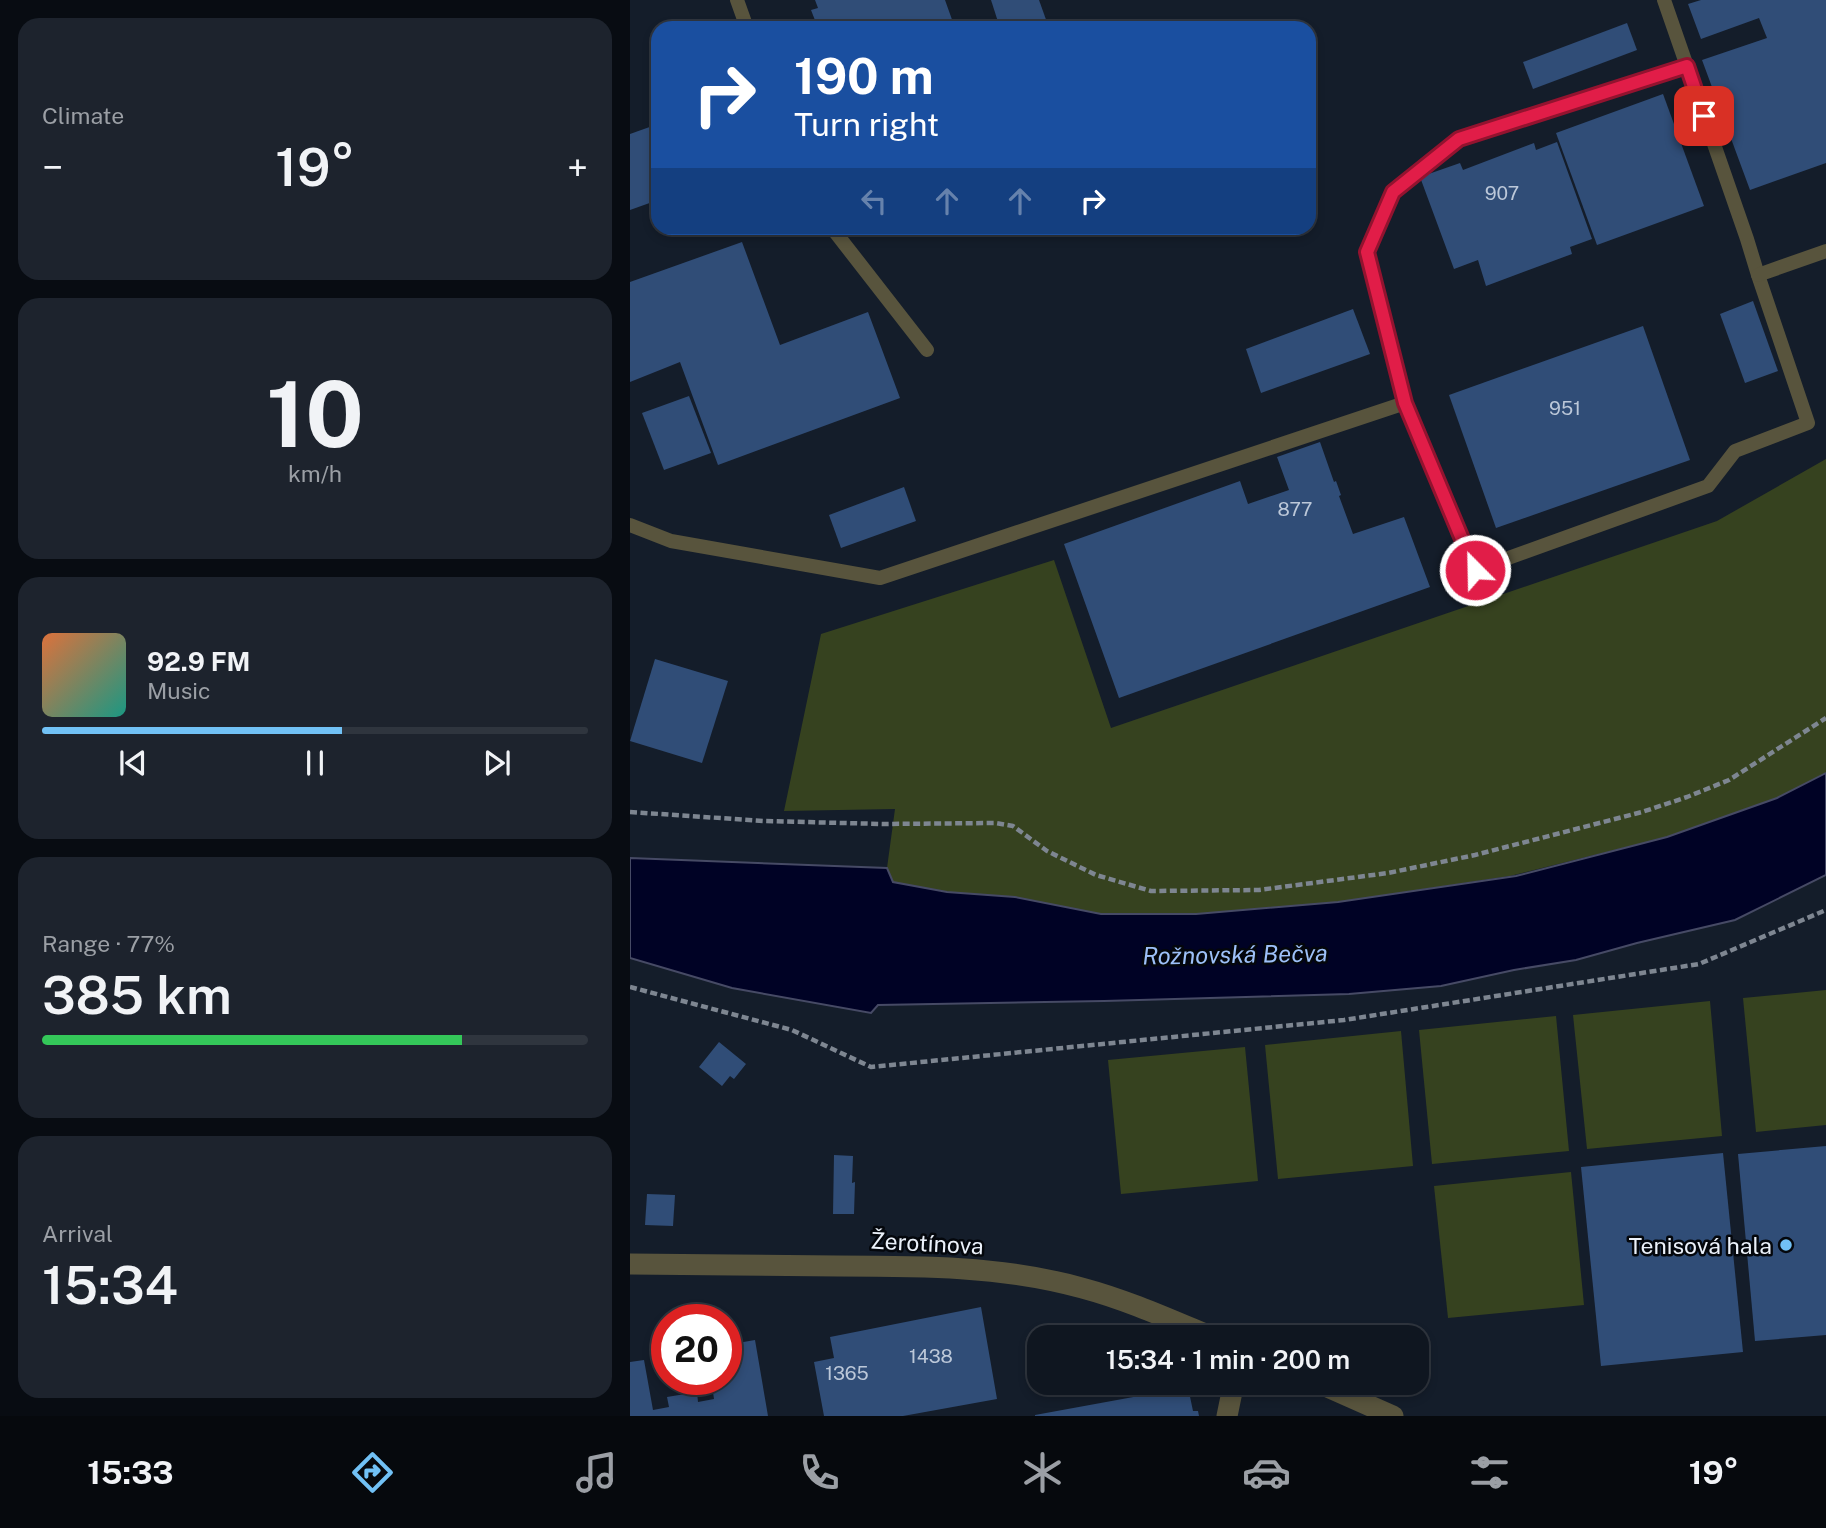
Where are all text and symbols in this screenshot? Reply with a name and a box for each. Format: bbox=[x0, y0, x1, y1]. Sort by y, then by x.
text: 190 m bbox=[794, 47, 934, 105]
icon: right bbox=[679, 49, 770, 140]
pin bbox=[1674, 86, 1734, 146]
icon: arrive bbox=[1685, 97, 1723, 135]
text: Climate bbox=[42, 102, 124, 129]
text: Turn right bbox=[794, 106, 939, 143]
text: 19° bbox=[275, 137, 355, 198]
text: − bbox=[42, 145, 63, 190]
text: + bbox=[567, 145, 588, 190]
icon: left bbox=[855, 182, 893, 220]
icon: ahead bbox=[928, 182, 966, 220]
icon: ahead bbox=[1001, 182, 1039, 220]
icon: right bbox=[1074, 182, 1112, 220]
house number: 907 bbox=[1485, 182, 1519, 204]
text: 10 bbox=[266, 361, 364, 467]
house number: 951 bbox=[1549, 397, 1581, 419]
text: km/h bbox=[288, 460, 342, 487]
house number: 877 bbox=[1277, 498, 1313, 520]
position arrow bbox=[1438, 533, 1512, 607]
text: 92.9 FM bbox=[147, 646, 250, 677]
text: Music bbox=[147, 677, 211, 704]
icon: previous bbox=[114, 744, 152, 782]
icon: pause bbox=[296, 744, 334, 782]
icon: next bbox=[478, 744, 516, 782]
text: Range · 77% bbox=[42, 930, 175, 957]
water label: Rožnovská Bečva bbox=[1142, 938, 1328, 970]
text: 385 km bbox=[42, 965, 232, 1026]
text: Arrival bbox=[42, 1220, 113, 1247]
street label: Žerotínova bbox=[870, 1227, 984, 1259]
place label: Tenisová hala bbox=[1628, 1232, 1772, 1259]
marker: Tenisová hala bbox=[1778, 1237, 1794, 1253]
text: 15:34 bbox=[42, 1255, 178, 1316]
speed limit sign: 20 bbox=[651, 1304, 742, 1395]
text: 15:34 · 1 min · 200 m bbox=[1106, 1344, 1350, 1375]
house number: 1438 bbox=[909, 1345, 953, 1367]
house number: 1365 bbox=[825, 1362, 869, 1384]
icon: directions bbox=[348, 1448, 397, 1497]
icon: music bbox=[572, 1448, 621, 1497]
icon: phone bbox=[795, 1448, 844, 1497]
icon: climate bbox=[1018, 1448, 1067, 1497]
icon: car bbox=[1242, 1448, 1291, 1497]
icon: filters bbox=[1465, 1448, 1514, 1497]
text: 15:33 bbox=[87, 1454, 174, 1491]
text: 19° bbox=[1689, 1454, 1739, 1491]

